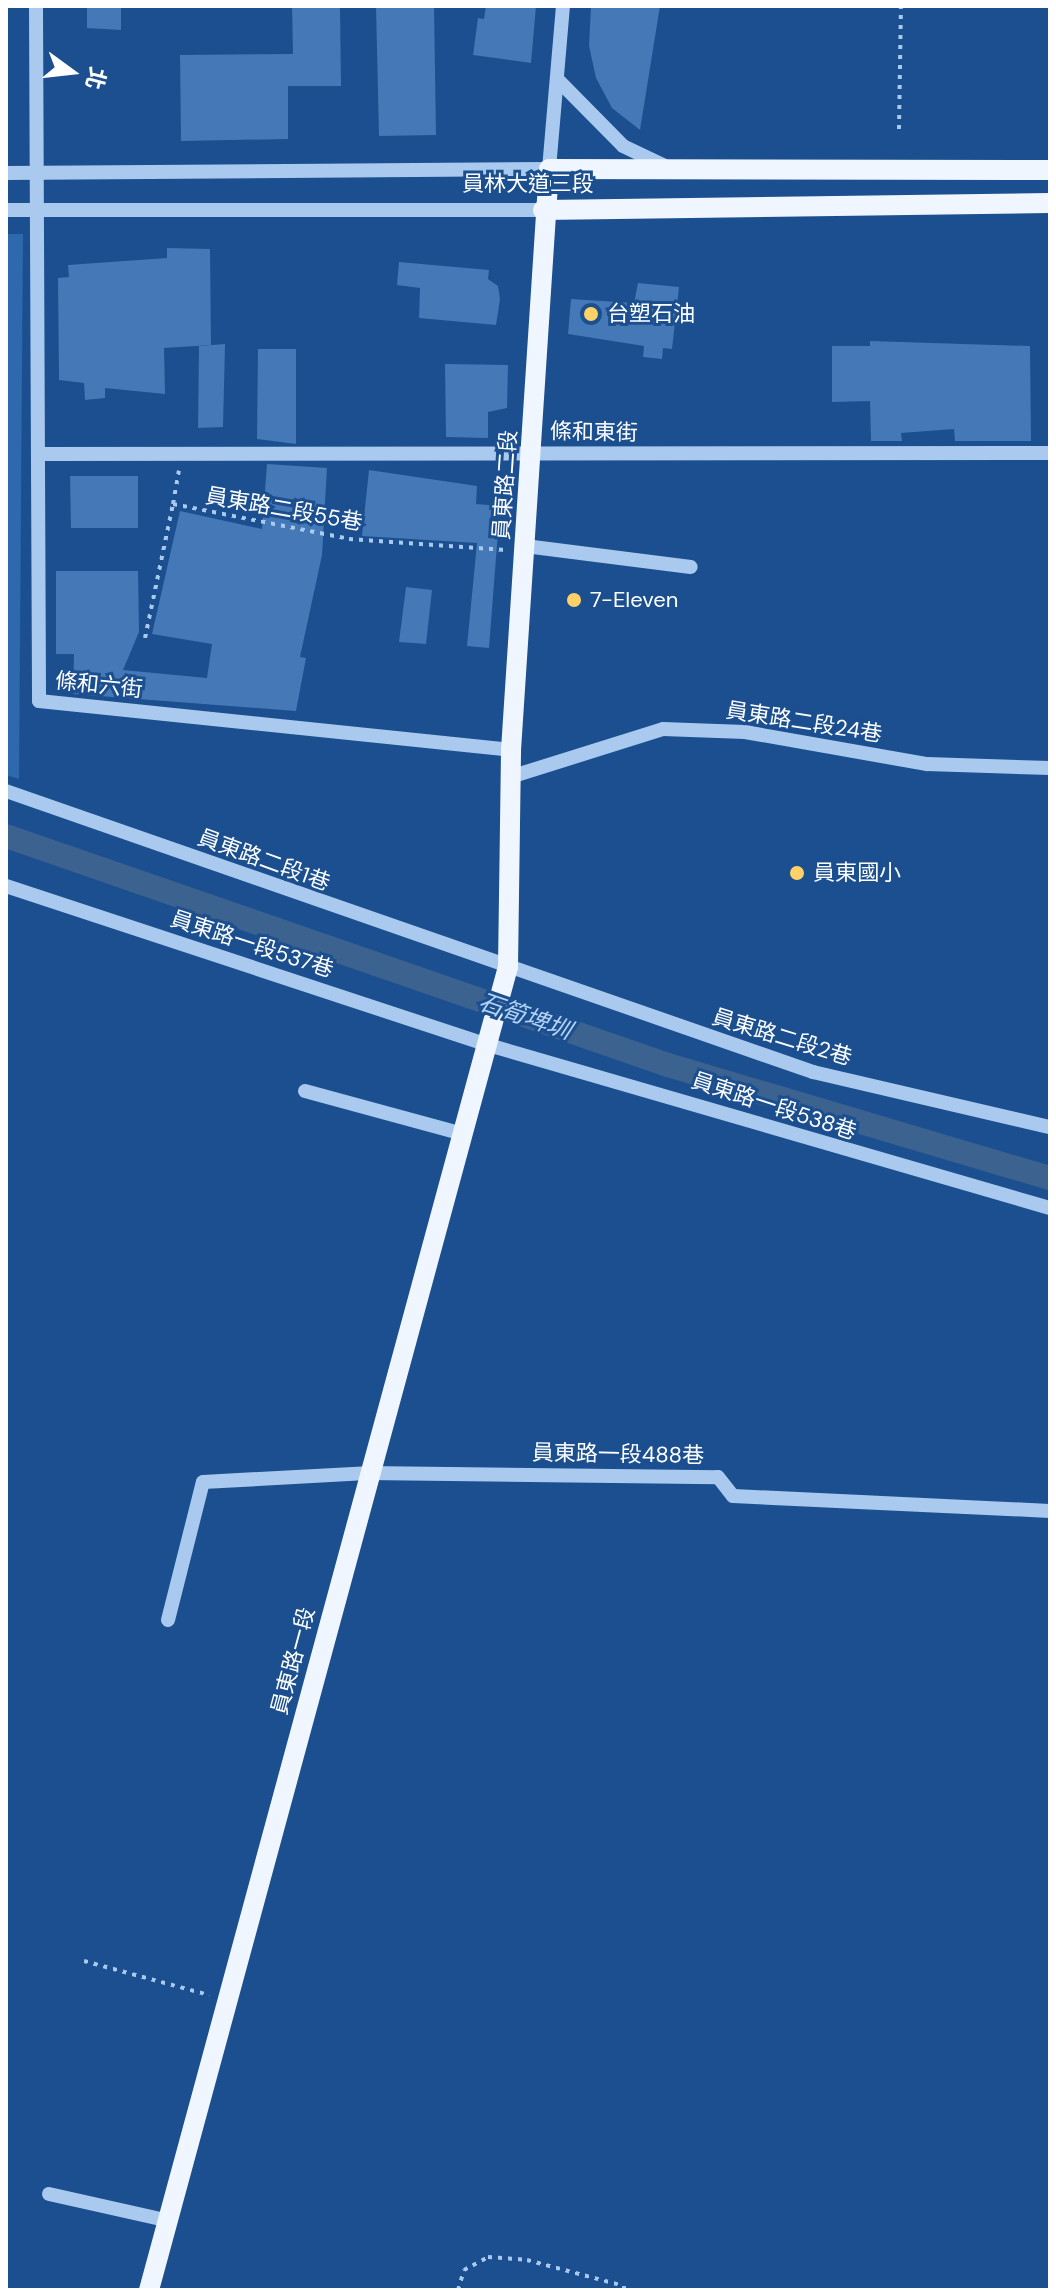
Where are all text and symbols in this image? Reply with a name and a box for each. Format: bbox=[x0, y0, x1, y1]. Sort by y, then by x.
north arrow bbox=[32, 32, 112, 112]
text: 北 bbox=[79, 64, 113, 93]
street label: 員林大道三段 bbox=[462, 171, 594, 197]
place label: 台塑石油 bbox=[607, 301, 695, 327]
marker: 台塑石油 bbox=[582, 305, 600, 323]
street label: 條和東街 bbox=[550, 418, 638, 446]
street label: 員東路二段 bbox=[488, 429, 522, 541]
street label: 員東路二段55巷 bbox=[203, 482, 365, 536]
place label: 7-Eleven bbox=[590, 587, 678, 613]
marker: 7-Eleven bbox=[565, 591, 583, 609]
street label: 條和六街 bbox=[54, 667, 144, 703]
street label: 員東路二段24巷 bbox=[724, 697, 884, 747]
street label: 員東路二段1巷 bbox=[194, 824, 334, 896]
place label: 員東國小 bbox=[813, 860, 901, 886]
marker: 員東國小 bbox=[788, 864, 806, 882]
street label: 員東路一段537巷 bbox=[167, 905, 337, 983]
water label: 石筍埤圳 bbox=[475, 987, 575, 1045]
street label: 員東路二段2巷 bbox=[709, 1003, 855, 1071]
street label: 員東路一段538巷 bbox=[688, 1067, 860, 1145]
street label: 員東路一段488巷 bbox=[532, 1439, 704, 1469]
street label: 員東路一段 bbox=[266, 1604, 320, 1718]

